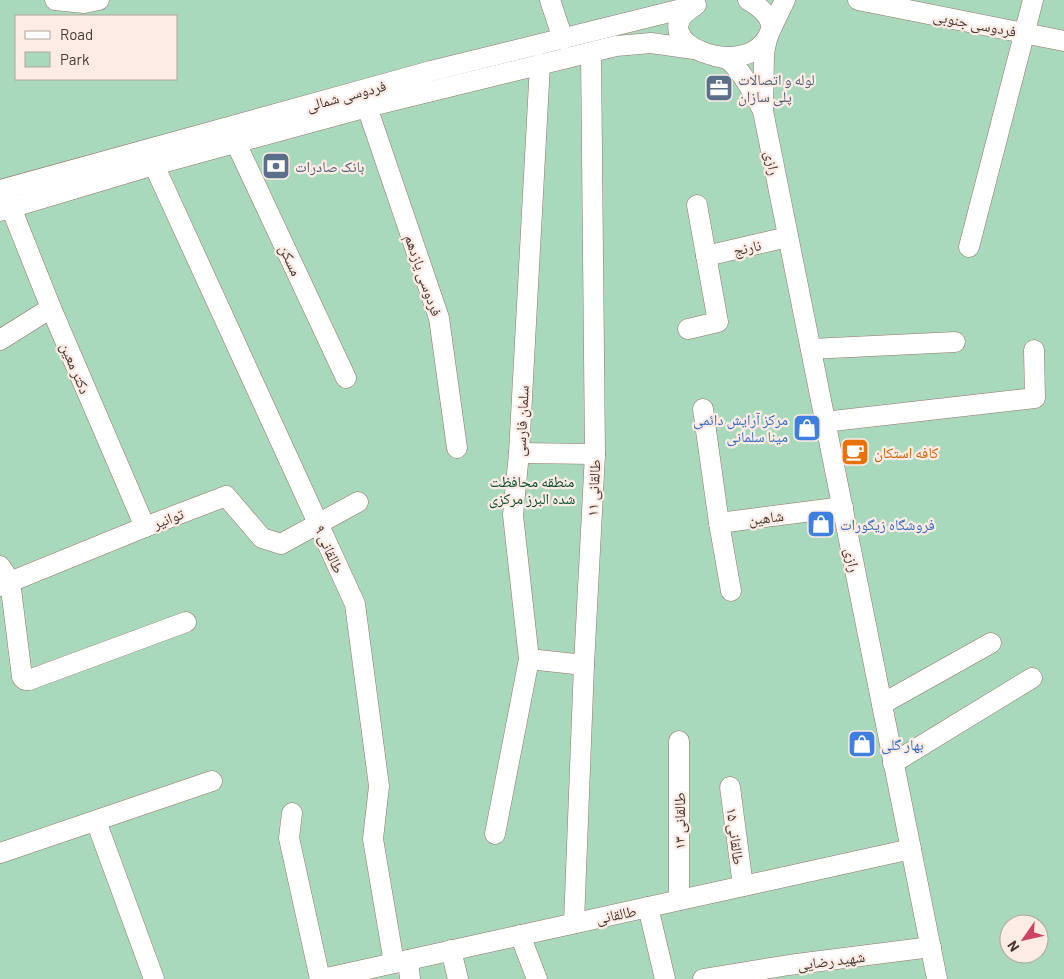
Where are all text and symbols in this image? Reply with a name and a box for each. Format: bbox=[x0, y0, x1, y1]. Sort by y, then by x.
street label: فردوسی جنوبی bbox=[932, 6, 1018, 42]
legend bbox=[15, 15, 178, 80]
text: Road bbox=[60, 25, 93, 43]
text: Park bbox=[60, 50, 90, 68]
place label: لوله و اتصالات پلی سازان bbox=[738, 70, 815, 107]
office icon: لوله و اتصالات پلی سازان bbox=[704, 73, 734, 103]
street label: فردوسی شمالی bbox=[304, 76, 389, 116]
street label: رازی bbox=[760, 149, 784, 177]
bank icon: بانک صادرات bbox=[261, 151, 291, 181]
place label: بانک صادرات bbox=[295, 157, 364, 176]
street label: فردوسی یازدهم bbox=[400, 232, 446, 319]
street label: نارنج bbox=[731, 235, 763, 261]
street label: مسکن bbox=[274, 241, 306, 279]
street label: دکتر معین bbox=[55, 340, 95, 397]
street label: سلمان فارسی bbox=[510, 385, 534, 457]
place label: مرکز آرایش دائمی مینا سلمانی bbox=[693, 410, 788, 447]
shop icon: مرکز آرایش دائمی مینا سلمانی bbox=[792, 413, 822, 443]
cafe icon: کافه استکان bbox=[840, 437, 870, 467]
place label: کافه استکان bbox=[874, 443, 938, 463]
street label: طالقانی ۱۱ bbox=[583, 459, 605, 517]
park label: منطقه محافظت شده البرز مرکزی bbox=[489, 472, 575, 509]
street label: توانیر bbox=[149, 504, 187, 533]
street label: شاهین bbox=[747, 506, 785, 530]
shop icon: فروشگاه زیگورات bbox=[806, 509, 836, 539]
place label: فروشگاه زیگورات bbox=[840, 515, 935, 534]
street label: طالقانی ۹ bbox=[310, 522, 349, 577]
street label: رازی bbox=[840, 546, 864, 574]
shop icon: بهار گلی bbox=[847, 729, 877, 759]
place label: بهار گلی bbox=[881, 735, 924, 755]
street label: طالقانی ۱۳ bbox=[670, 792, 690, 850]
street label: طالقانی ۱۵ bbox=[722, 806, 748, 866]
street label: طالقانی bbox=[594, 901, 638, 929]
north arrow bbox=[999, 914, 1049, 964]
text: N bbox=[1003, 938, 1022, 955]
street label: شهید رضایی bbox=[796, 947, 866, 975]

